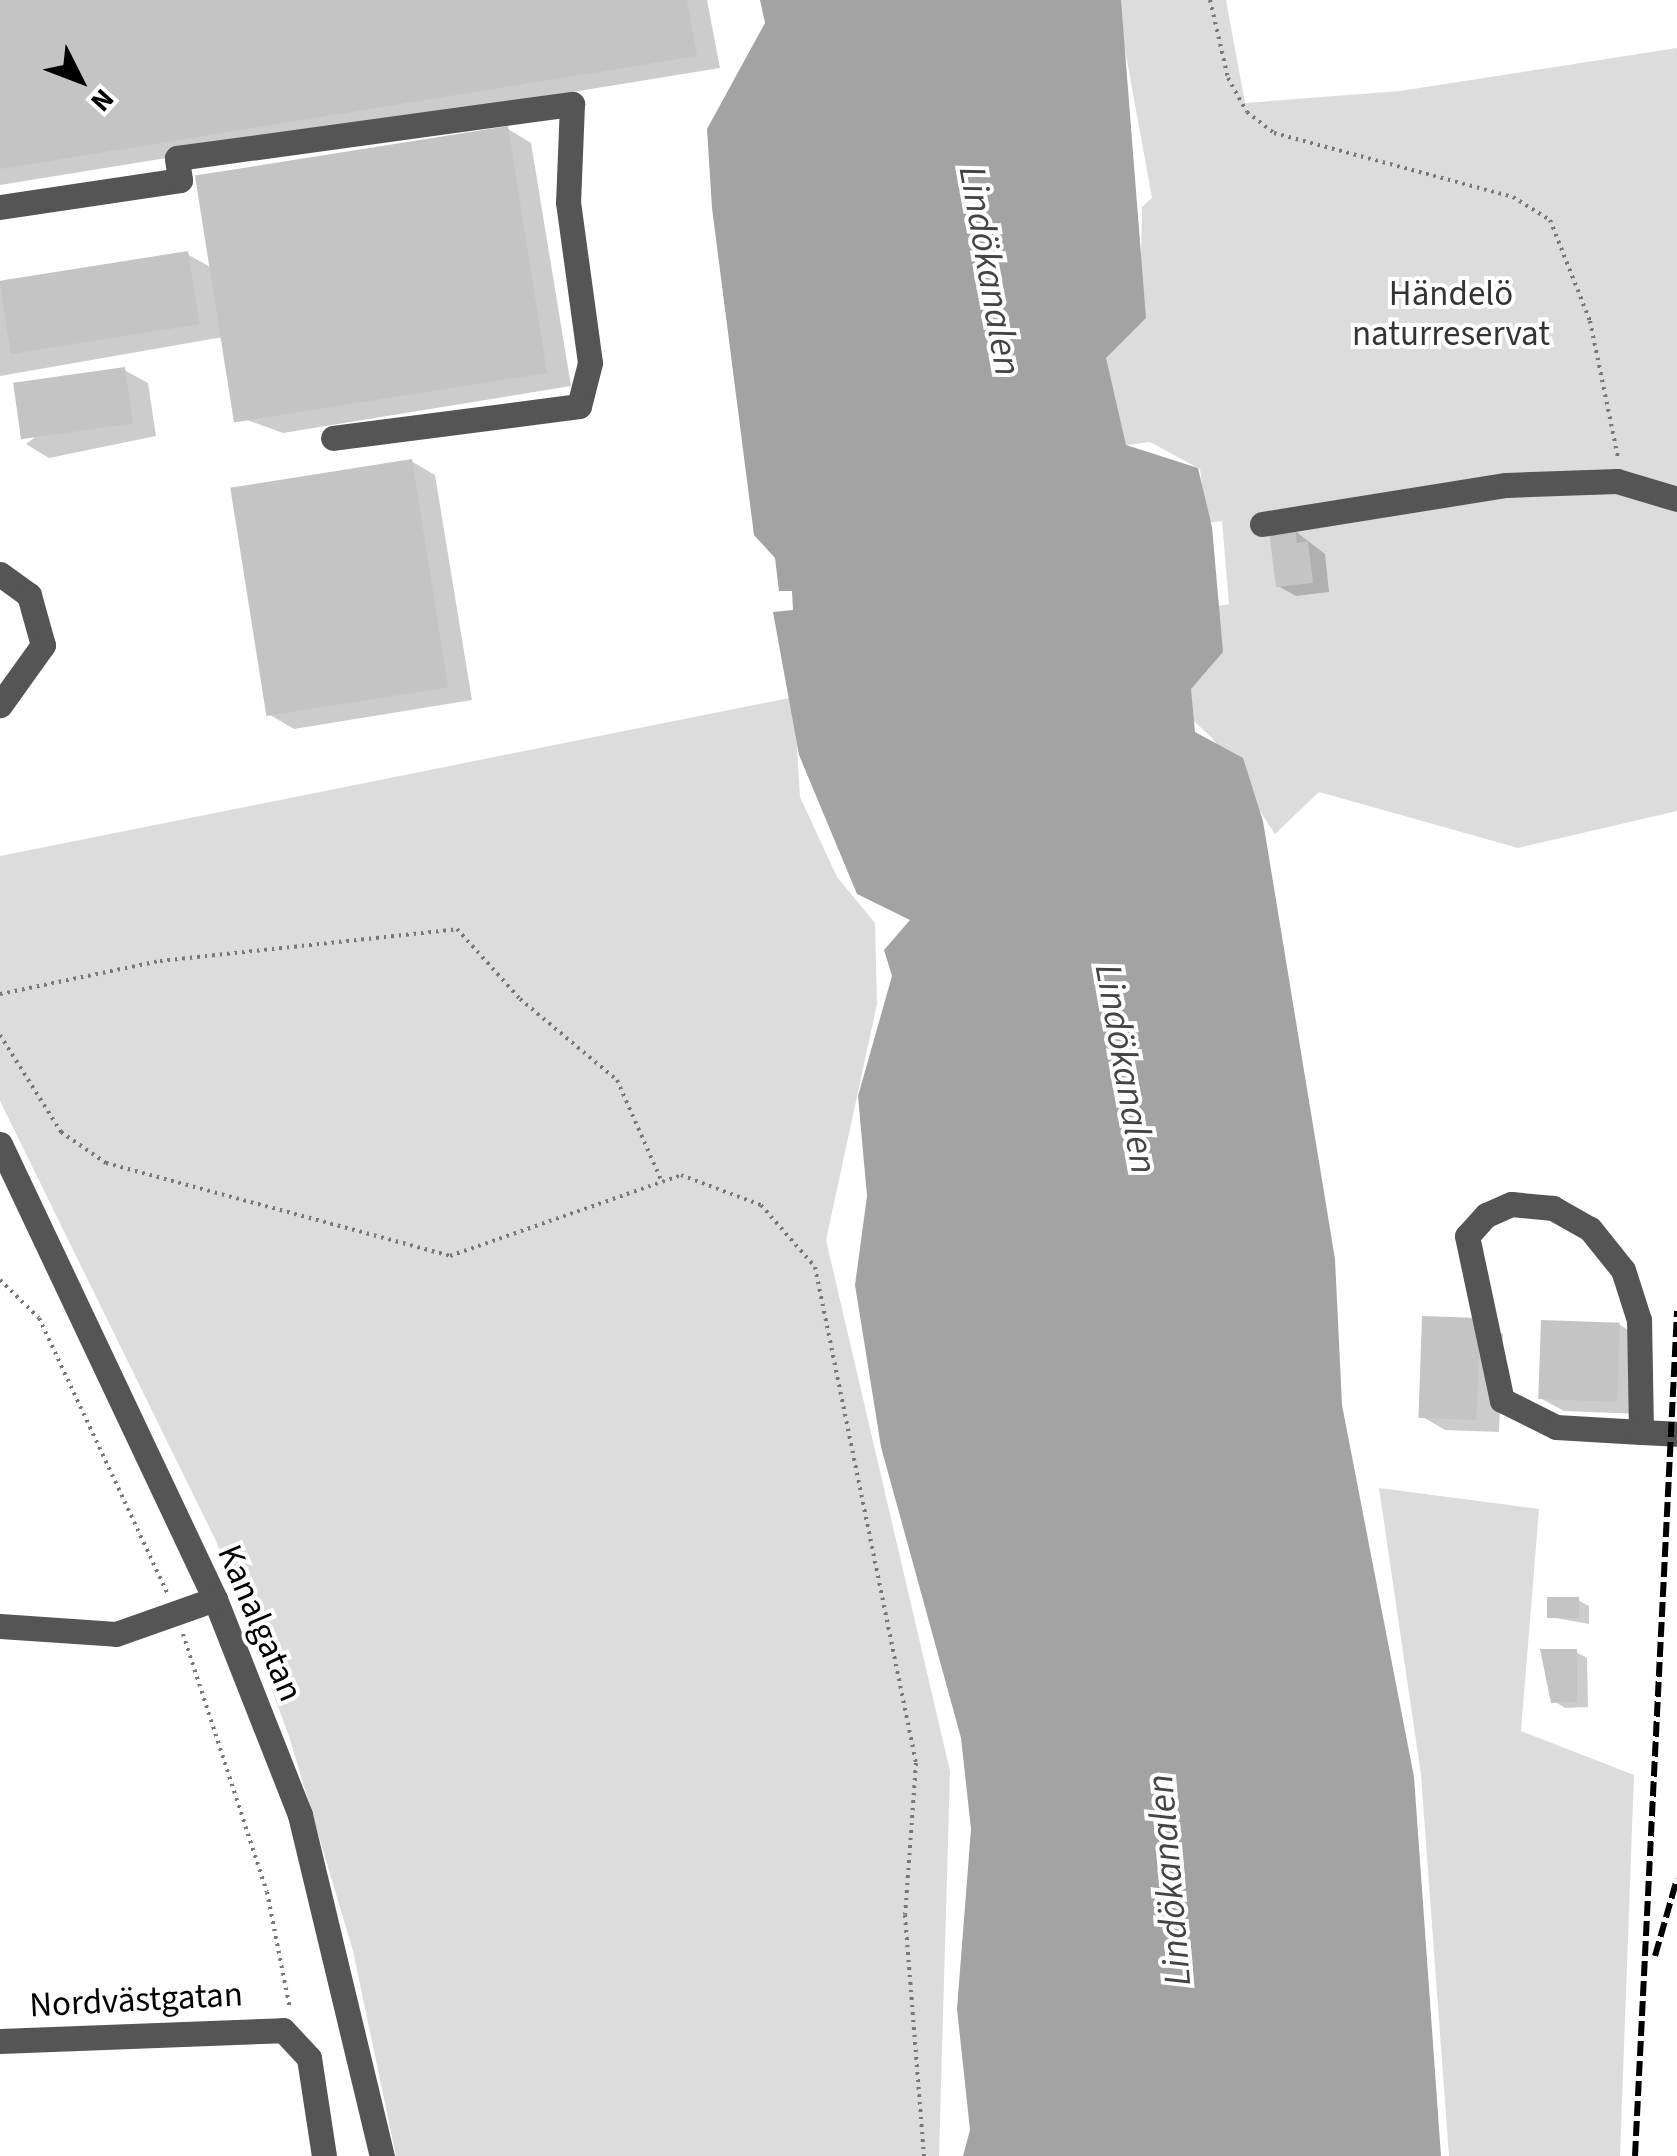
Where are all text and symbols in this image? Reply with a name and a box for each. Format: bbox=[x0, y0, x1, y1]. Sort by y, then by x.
north arrow bbox=[30, 30, 130, 130]
text: N bbox=[81, 80, 123, 120]
water label: Lindökanalen bbox=[948, 163, 1030, 379]
park label: Händelö naturreservat bbox=[1352, 273, 1550, 355]
water label: Lindökanalen bbox=[1084, 961, 1166, 1177]
street label: Kanalgatan bbox=[208, 1539, 312, 1707]
water label: Lindökanalen bbox=[1138, 1772, 1202, 1988]
street label: Nordvästgatan bbox=[28, 1973, 244, 2027]

